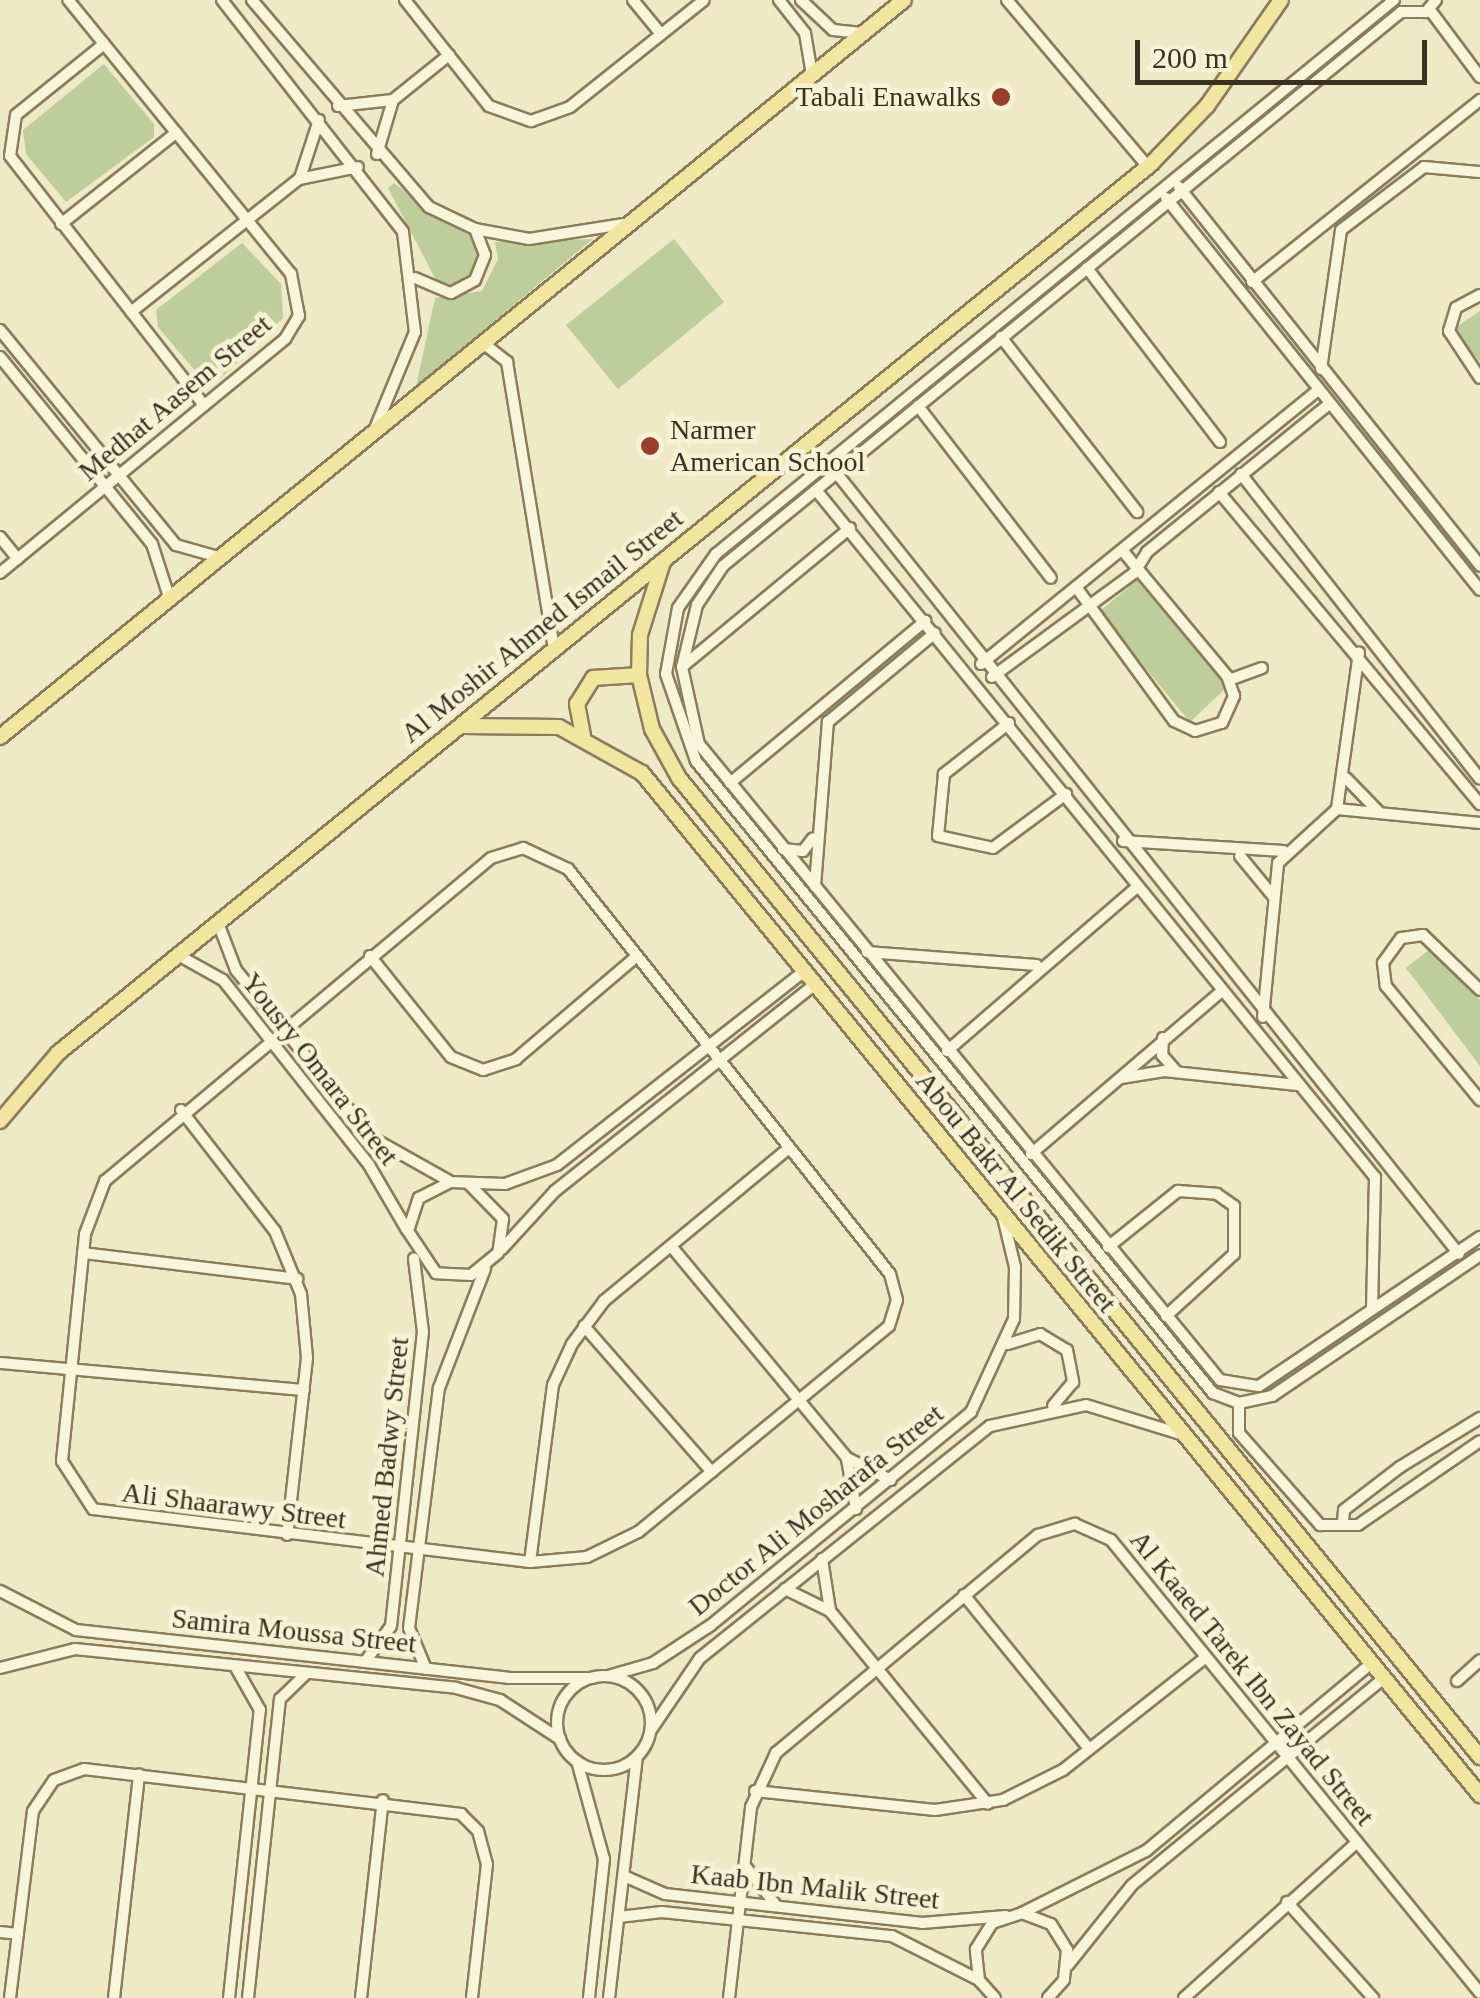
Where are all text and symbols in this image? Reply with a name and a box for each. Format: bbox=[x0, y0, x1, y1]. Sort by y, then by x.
scale bar bbox=[1140, 20, 1432, 82]
text: 200 m bbox=[1152, 41, 1228, 74]
place label: Tabali Enawalks bbox=[796, 80, 981, 114]
marker: Tabali Enawalks bbox=[990, 86, 1012, 108]
street label: Medhat Aasem Street bbox=[71, 307, 279, 489]
place label: Narmer American School bbox=[670, 413, 865, 479]
marker: Narmer American School bbox=[639, 435, 661, 457]
street label: Al Moshir Ahmed Ismail Street bbox=[394, 501, 690, 751]
street label: Yousry Omara Street bbox=[234, 966, 406, 1172]
street label: Abou Bakr Al Sedik Street bbox=[908, 1064, 1124, 1320]
street label: Ahmed Badwy Street bbox=[358, 1335, 416, 1579]
street label: Doctor Ali Mosharafa Street bbox=[681, 1396, 951, 1624]
street label: Ali Shaarawy Street bbox=[120, 1476, 348, 1536]
street label: Al Kaaed Tarek Ibn Zayad Street bbox=[1122, 1523, 1382, 1833]
street label: Samira Moussa Street bbox=[170, 1601, 418, 1661]
street label: Kaab Ibn Malik Street bbox=[689, 1857, 941, 1917]

